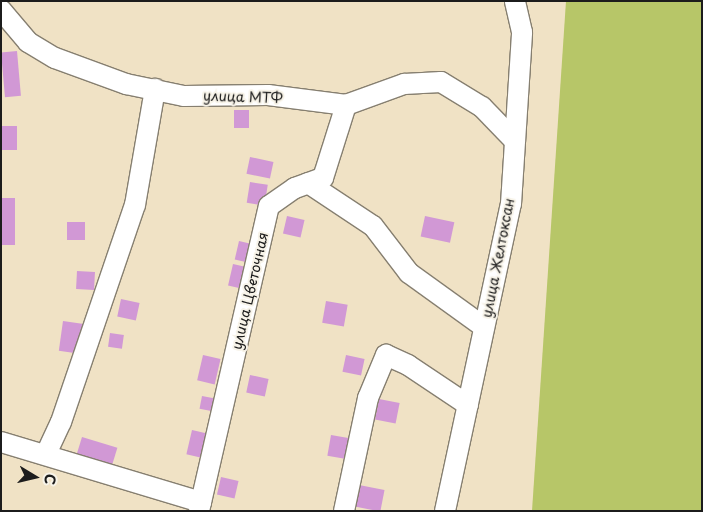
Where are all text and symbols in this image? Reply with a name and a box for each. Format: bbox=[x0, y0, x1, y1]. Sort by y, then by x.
street label: улица МТФ bbox=[202, 87, 284, 107]
street label: улица Желтоксан bbox=[478, 197, 518, 319]
street label: улица Цветочная bbox=[228, 230, 272, 352]
north arrow bbox=[10, 452, 60, 502]
text: С bbox=[39, 473, 62, 486]

